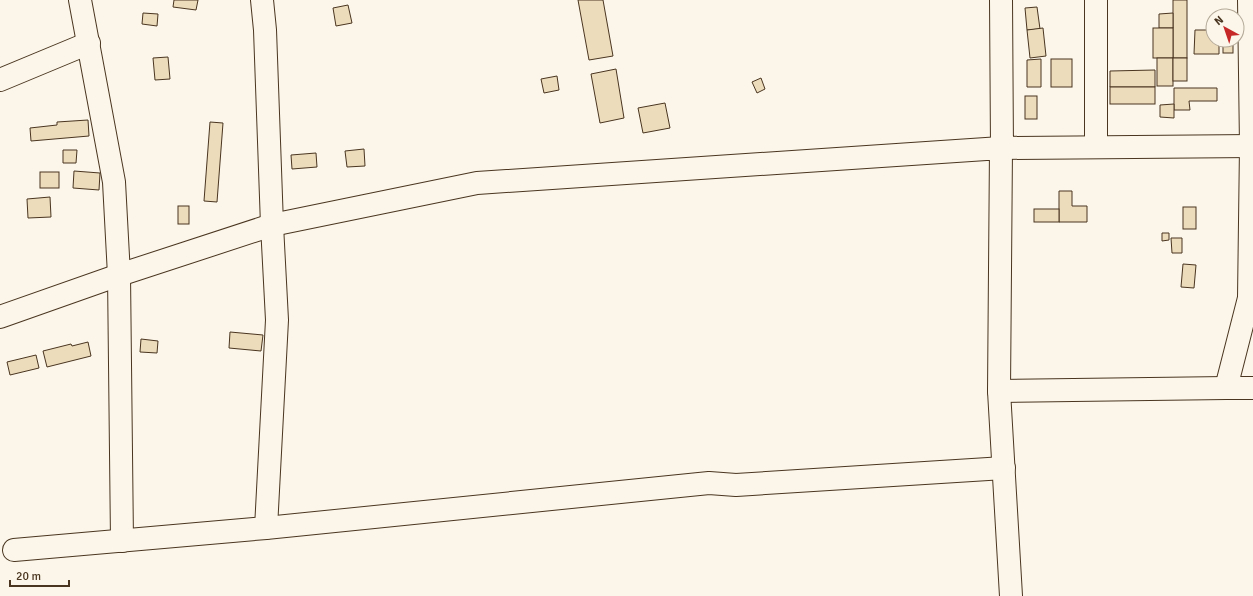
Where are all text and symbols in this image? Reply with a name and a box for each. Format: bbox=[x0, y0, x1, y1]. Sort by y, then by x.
north arrow bbox=[1205, 8, 1245, 48]
text: N bbox=[1212, 13, 1226, 28]
scale bar bbox=[10, 562, 69, 588]
text: 20 m bbox=[16, 569, 41, 584]

